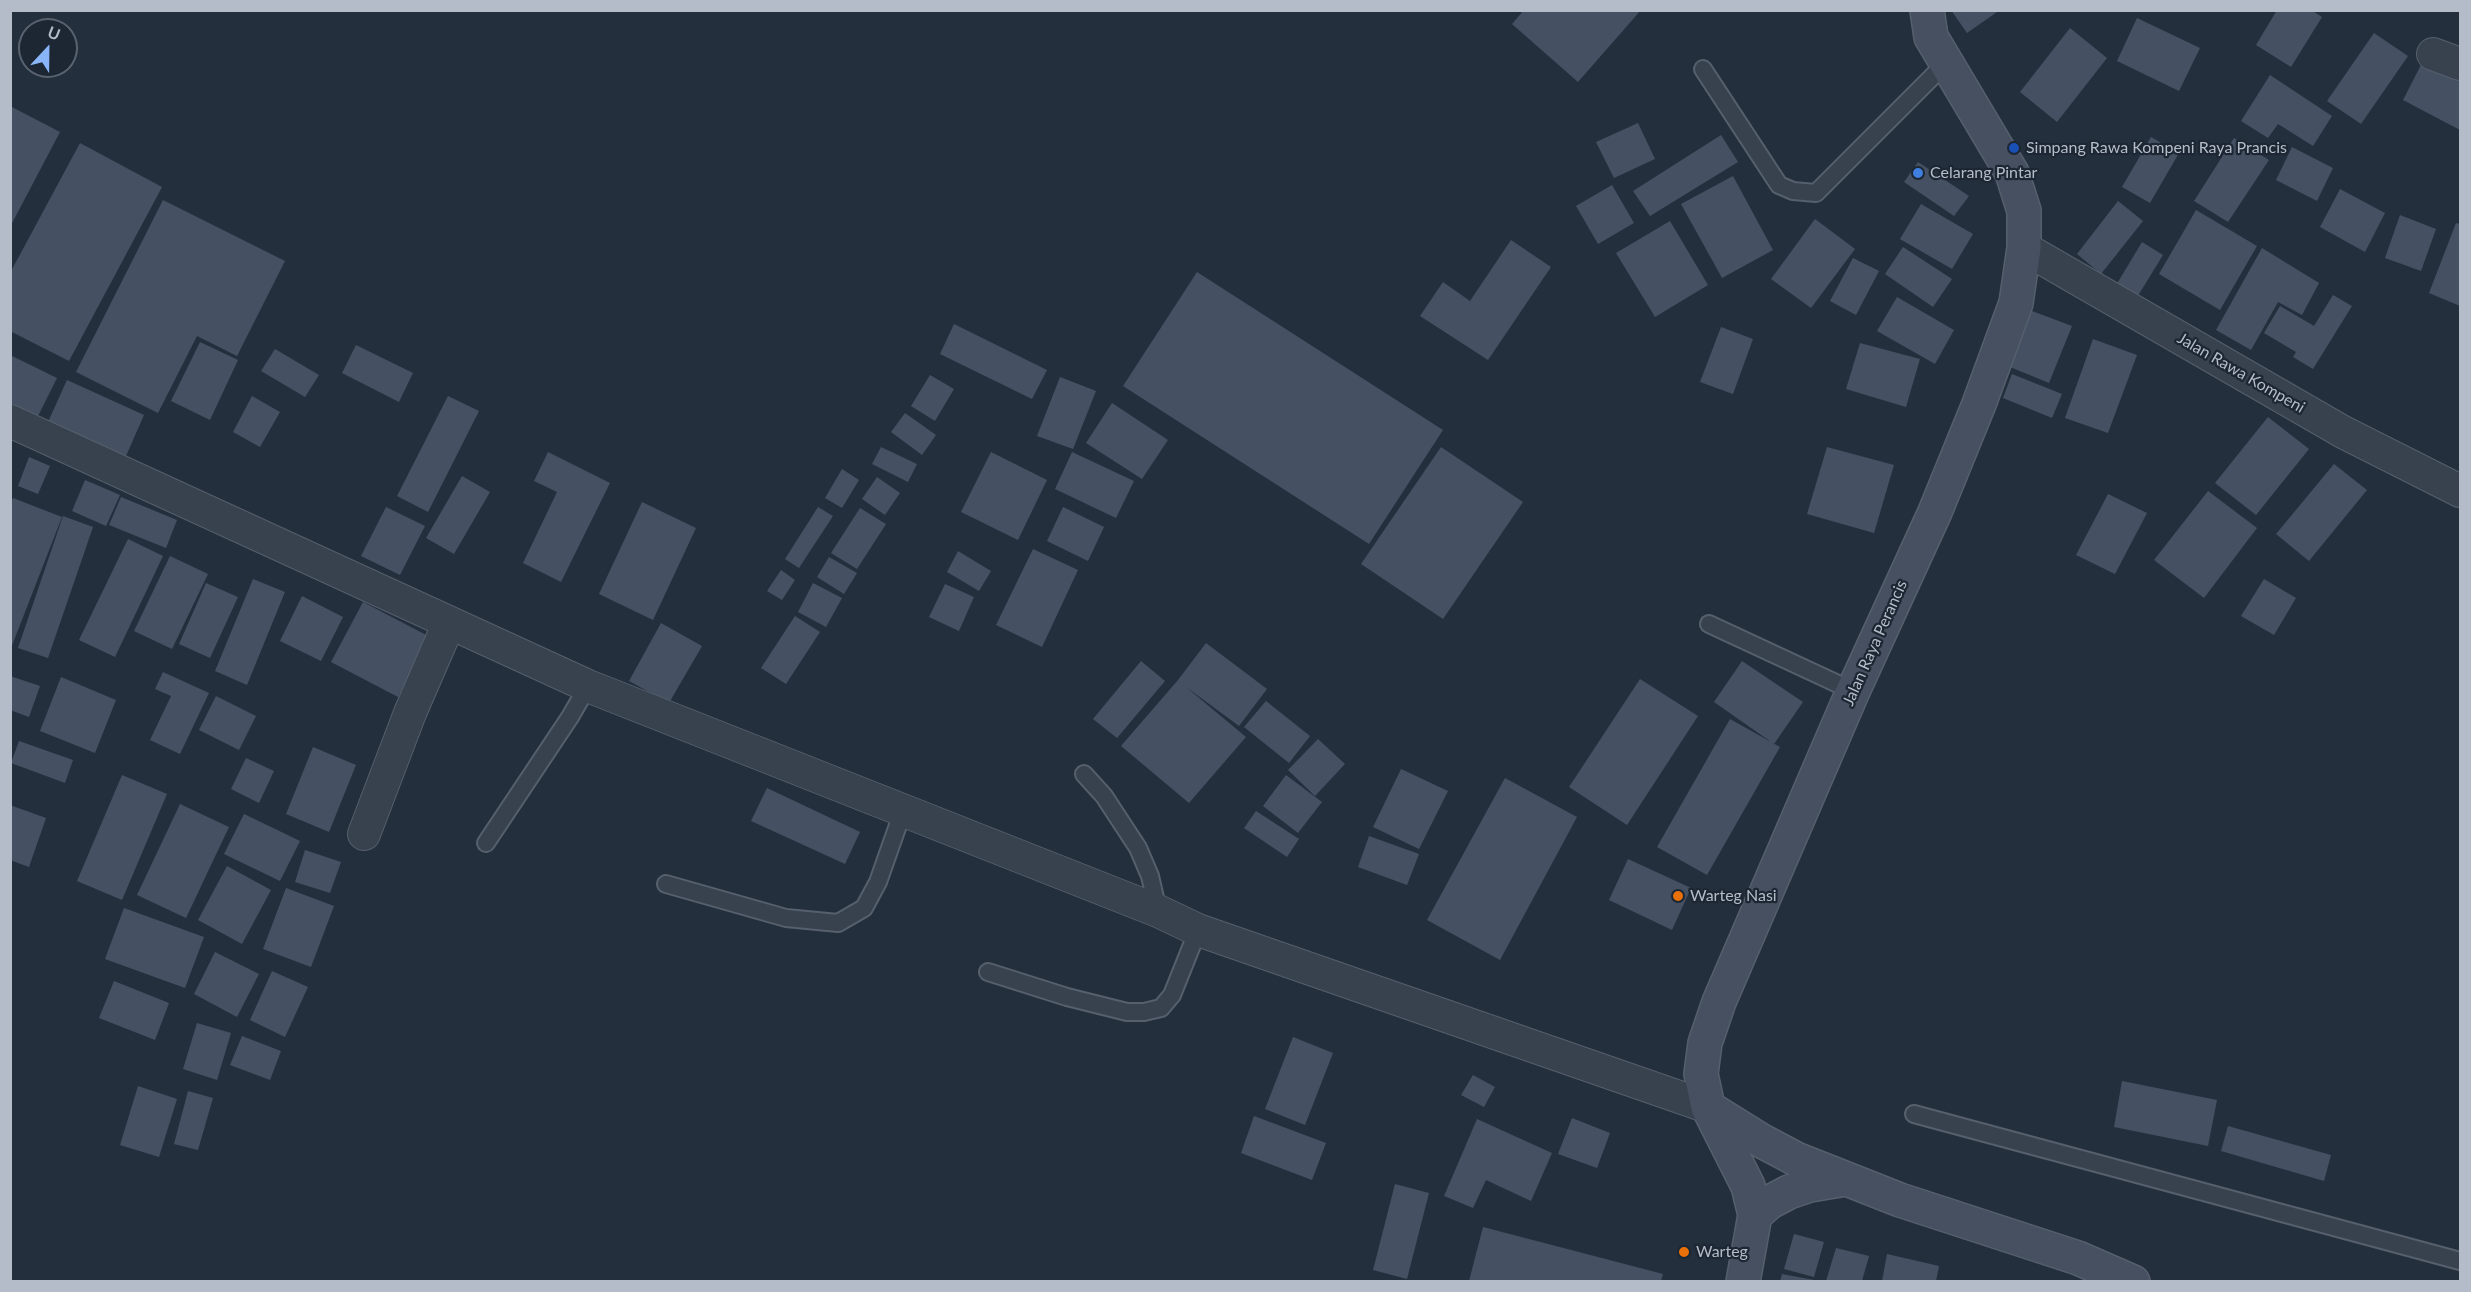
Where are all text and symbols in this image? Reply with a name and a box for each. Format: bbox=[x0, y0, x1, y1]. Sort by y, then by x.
north arrow bbox=[18, 18, 78, 78]
text: U bbox=[45, 22, 63, 44]
place label: Simpang Rawa Kompeni Raya Prancis bbox=[2026, 138, 2287, 158]
marker: Simpang Rawa Kompeni Raya Prancis bbox=[2007, 141, 2021, 155]
place label: Celarang Pintar bbox=[1930, 163, 2037, 183]
marker: Celarang Pintar bbox=[1911, 166, 1925, 180]
street label: Jalan Rawa Kompeni bbox=[2174, 329, 2308, 417]
street label: Jalan Raya Perancis bbox=[1839, 577, 1911, 709]
place label: Warteg Nasi bbox=[1690, 886, 1777, 906]
marker: Warteg Nasi bbox=[1671, 889, 1685, 903]
place label: Warteg bbox=[1696, 1242, 1748, 1262]
marker: Warteg bbox=[1677, 1245, 1691, 1259]

